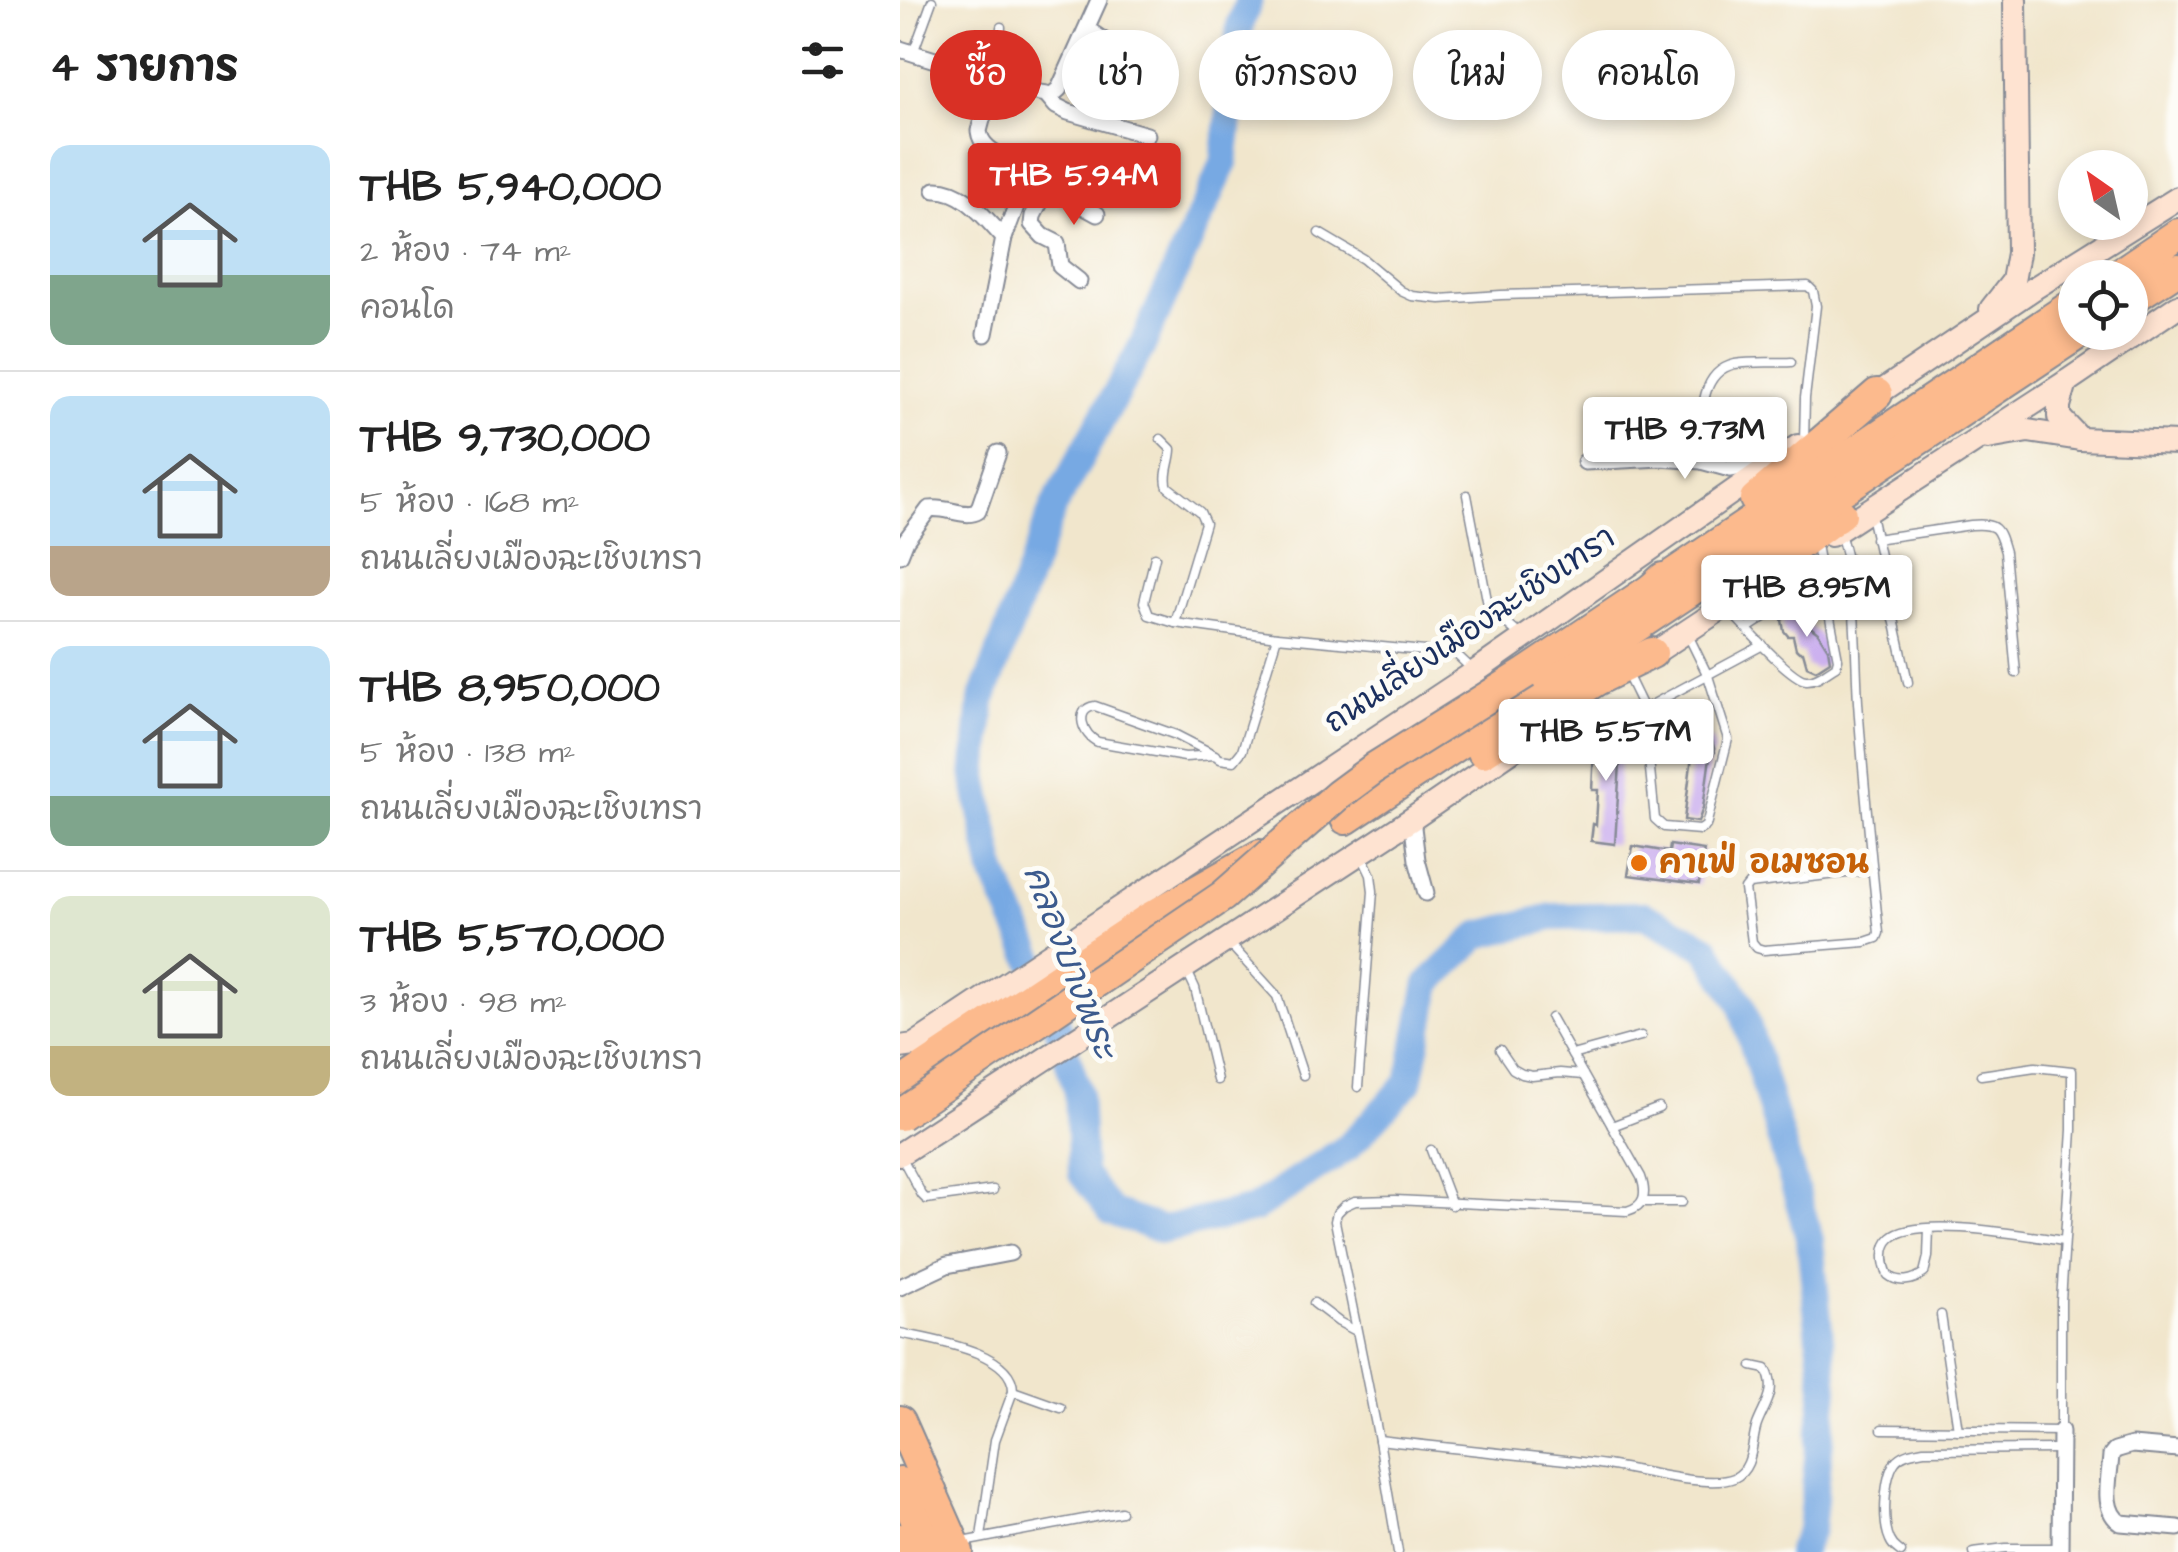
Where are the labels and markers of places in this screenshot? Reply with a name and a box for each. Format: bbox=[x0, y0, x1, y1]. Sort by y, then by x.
pin: THB 5.94M bbox=[960, 143, 1188, 228]
pin: THB 9.73M bbox=[1571, 397, 1799, 482]
pin: THB 8.95M bbox=[1693, 555, 1921, 640]
pin: THB 5.57M bbox=[1492, 699, 1720, 784]
place label: คาเฟ่ อเมซอน bbox=[1659, 840, 1869, 886]
marker: คาเฟ่ อเมซอน bbox=[1628, 852, 1650, 874]

